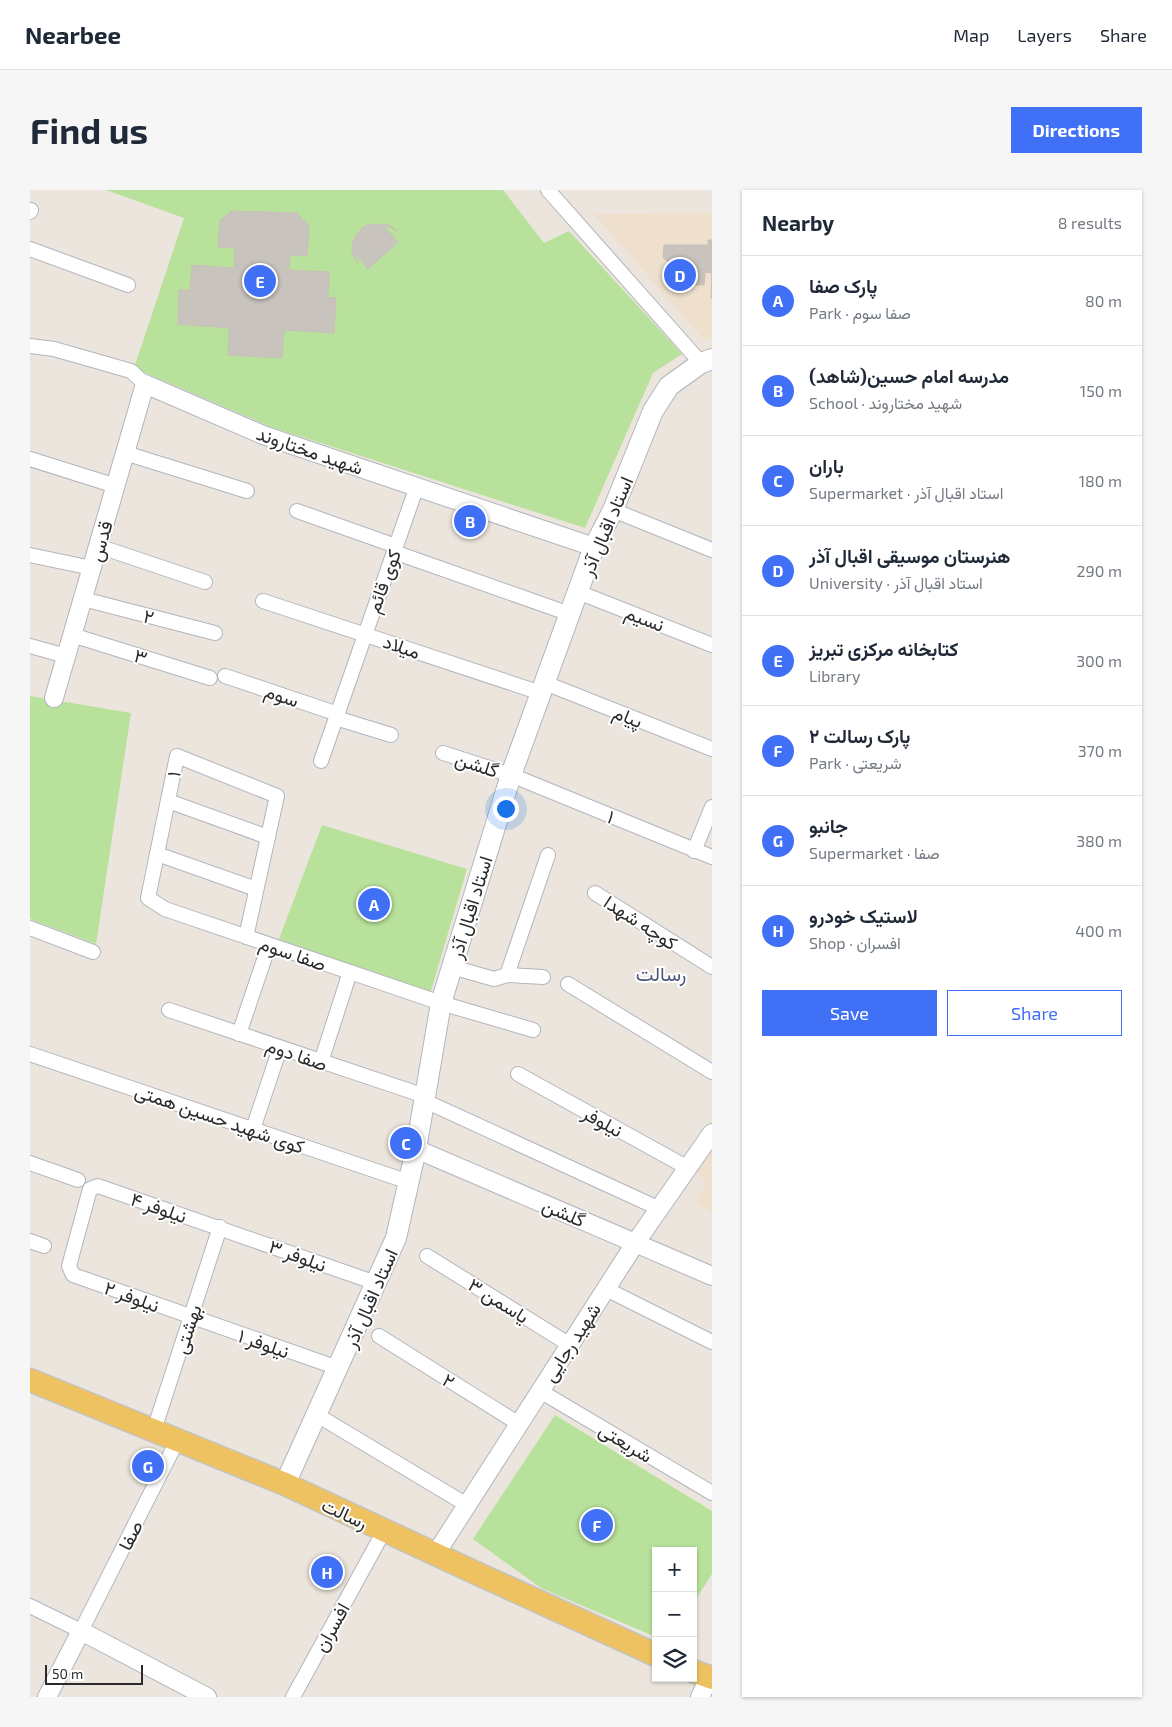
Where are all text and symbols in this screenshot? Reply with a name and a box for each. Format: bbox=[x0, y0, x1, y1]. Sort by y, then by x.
text: Nearbee bbox=[25, 20, 121, 49]
text: Map bbox=[953, 24, 989, 46]
text: Layers bbox=[1017, 24, 1072, 46]
text: Share bbox=[1100, 24, 1147, 46]
button: Directions bbox=[1011, 107, 1142, 153]
text: Find us bbox=[30, 109, 148, 151]
text: Nearby bbox=[762, 210, 834, 235]
text: 8 results bbox=[1058, 213, 1122, 232]
pin: D bbox=[664, 256, 696, 294]
pin: E bbox=[244, 262, 276, 300]
text: پارک صفا bbox=[809, 274, 877, 297]
text: A bbox=[773, 291, 783, 310]
text: 80 m bbox=[1085, 291, 1122, 310]
text: Park · صفا سوم bbox=[809, 303, 911, 322]
text: مدرسه امام حسین(شاهد) bbox=[809, 364, 1009, 387]
text: B bbox=[773, 381, 783, 400]
text: 150 m bbox=[1080, 381, 1122, 400]
text: School · شهید مختاروند bbox=[809, 393, 962, 412]
street label: شهید مختاروند bbox=[253, 421, 366, 480]
text: باران bbox=[809, 454, 844, 477]
text: C bbox=[773, 471, 783, 490]
text: 180 m bbox=[1079, 471, 1122, 490]
street label: استاد اقبال آذر bbox=[574, 473, 638, 581]
text: Supermarket · استاد اقبال آذر bbox=[809, 483, 1003, 502]
pin: B bbox=[454, 502, 486, 540]
street label: قدس bbox=[83, 518, 118, 564]
text: هنرستان موسیقی اقبال آذر bbox=[809, 544, 1010, 567]
street label: کوی قائم bbox=[361, 546, 407, 617]
text: D bbox=[773, 561, 783, 580]
text: 290 m bbox=[1077, 561, 1122, 580]
text: University · استاد اقبال آذر bbox=[809, 573, 983, 592]
street label: نسیم bbox=[621, 600, 668, 638]
street label: ۲ bbox=[141, 604, 157, 628]
street label: میلاد bbox=[380, 629, 424, 664]
text: کتابخانه مرکزى تبریز bbox=[809, 637, 958, 660]
street label: ۳ bbox=[132, 643, 150, 669]
text: E bbox=[773, 651, 783, 670]
text: 300 m bbox=[1076, 651, 1122, 670]
text: Library bbox=[809, 666, 860, 685]
street label: سوم bbox=[261, 678, 302, 713]
street label: پیام bbox=[609, 700, 646, 735]
text: پارک رسالت ۲ bbox=[809, 724, 910, 747]
text: F bbox=[774, 741, 782, 760]
text: 370 m bbox=[1078, 741, 1122, 760]
street label: گلشن bbox=[452, 746, 502, 783]
text: Park · شریعتی bbox=[809, 753, 902, 772]
street label: ۱ bbox=[161, 769, 185, 779]
your location bbox=[493, 796, 519, 822]
street label: ۱ bbox=[604, 804, 618, 828]
text: جانبو bbox=[809, 814, 848, 837]
text: G bbox=[773, 831, 783, 850]
text: 380 m bbox=[1076, 831, 1122, 850]
text: Supermarket · صفا bbox=[809, 843, 940, 862]
street label: استاد اقبال آذر bbox=[443, 853, 497, 962]
pin: A bbox=[358, 885, 390, 923]
street label: کوچه شهدا bbox=[598, 890, 682, 957]
text: لاستیک خودرو bbox=[809, 904, 918, 927]
text: H bbox=[772, 921, 784, 940]
text: 400 m bbox=[1075, 921, 1122, 940]
street label: صفا سوم bbox=[256, 931, 330, 977]
text: Shop · افسران bbox=[809, 933, 901, 952]
district label: رسالت bbox=[636, 961, 686, 987]
button: Save bbox=[762, 990, 937, 1036]
button: Share bbox=[947, 990, 1122, 1036]
street label: صفا دوم bbox=[263, 1033, 331, 1077]
street label: کوی شهید حسین همتی bbox=[132, 1078, 308, 1159]
street label: نیلوفر bbox=[577, 1100, 627, 1142]
pin: C bbox=[390, 1124, 422, 1162]
street label: نیلوفر ۴ bbox=[128, 1187, 190, 1228]
street label: گلشن bbox=[539, 1193, 589, 1232]
street label: نیلوفر ۳ bbox=[266, 1234, 330, 1277]
street label: استاد اقبال آذر bbox=[338, 1245, 403, 1352]
street label: یاسمن ۳ bbox=[464, 1272, 534, 1328]
street label: نیلوفر ۲ bbox=[101, 1275, 163, 1317]
street label: شهید رجایی bbox=[537, 1298, 606, 1386]
street label: بهشتی bbox=[168, 1302, 207, 1357]
street label: نیلوفر ۱ bbox=[235, 1324, 293, 1363]
street label: ۲ bbox=[439, 1368, 459, 1392]
street label: شریعتی bbox=[595, 1417, 657, 1468]
pin: G bbox=[132, 1447, 164, 1485]
street label: رسالت bbox=[318, 1492, 372, 1534]
pin: F bbox=[581, 1506, 613, 1544]
street label: صفا bbox=[113, 1516, 147, 1554]
map controls bbox=[652, 1547, 697, 1682]
button: + bbox=[652, 1547, 697, 1592]
pin: H bbox=[311, 1553, 343, 1591]
button: − bbox=[652, 1592, 697, 1637]
street label: افسران bbox=[308, 1598, 355, 1656]
button: layers bbox=[652, 1637, 697, 1682]
scale bar bbox=[45, 1662, 142, 1685]
text: 50 m bbox=[52, 1665, 83, 1682]

